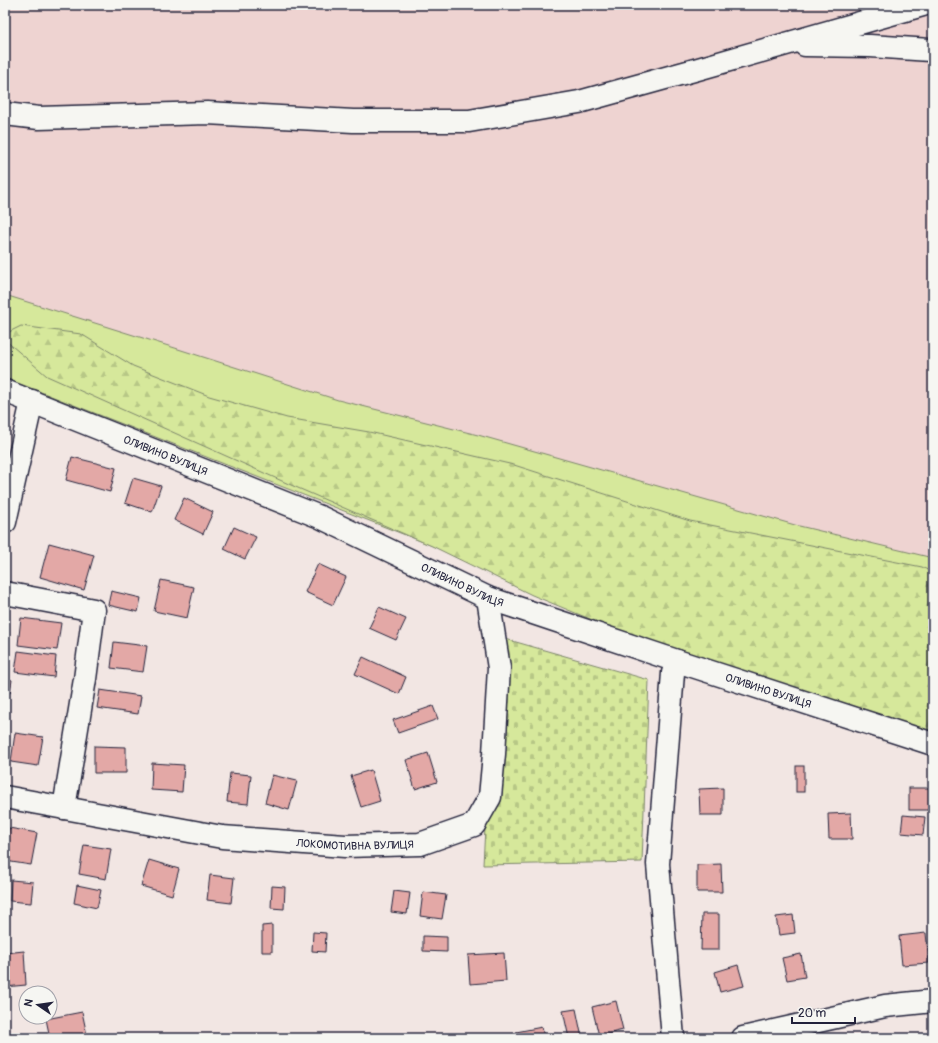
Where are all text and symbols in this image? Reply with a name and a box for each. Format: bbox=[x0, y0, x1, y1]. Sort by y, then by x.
street label: ОЛИВИНО ВУЛИЦЯ bbox=[121, 433, 209, 478]
street label: ОЛИВИНО ВУЛИЦЯ bbox=[419, 561, 505, 610]
street label: ОЛИВИНО ВУЛИЦЯ bbox=[724, 671, 813, 711]
street label: ЛОКОМОТИВНА ВУЛИЦЯ bbox=[295, 836, 414, 853]
north arrow bbox=[18, 985, 58, 1025]
text: N bbox=[22, 997, 36, 1008]
scale bar bbox=[792, 999, 855, 1025]
text: 20 m bbox=[798, 1006, 827, 1021]

